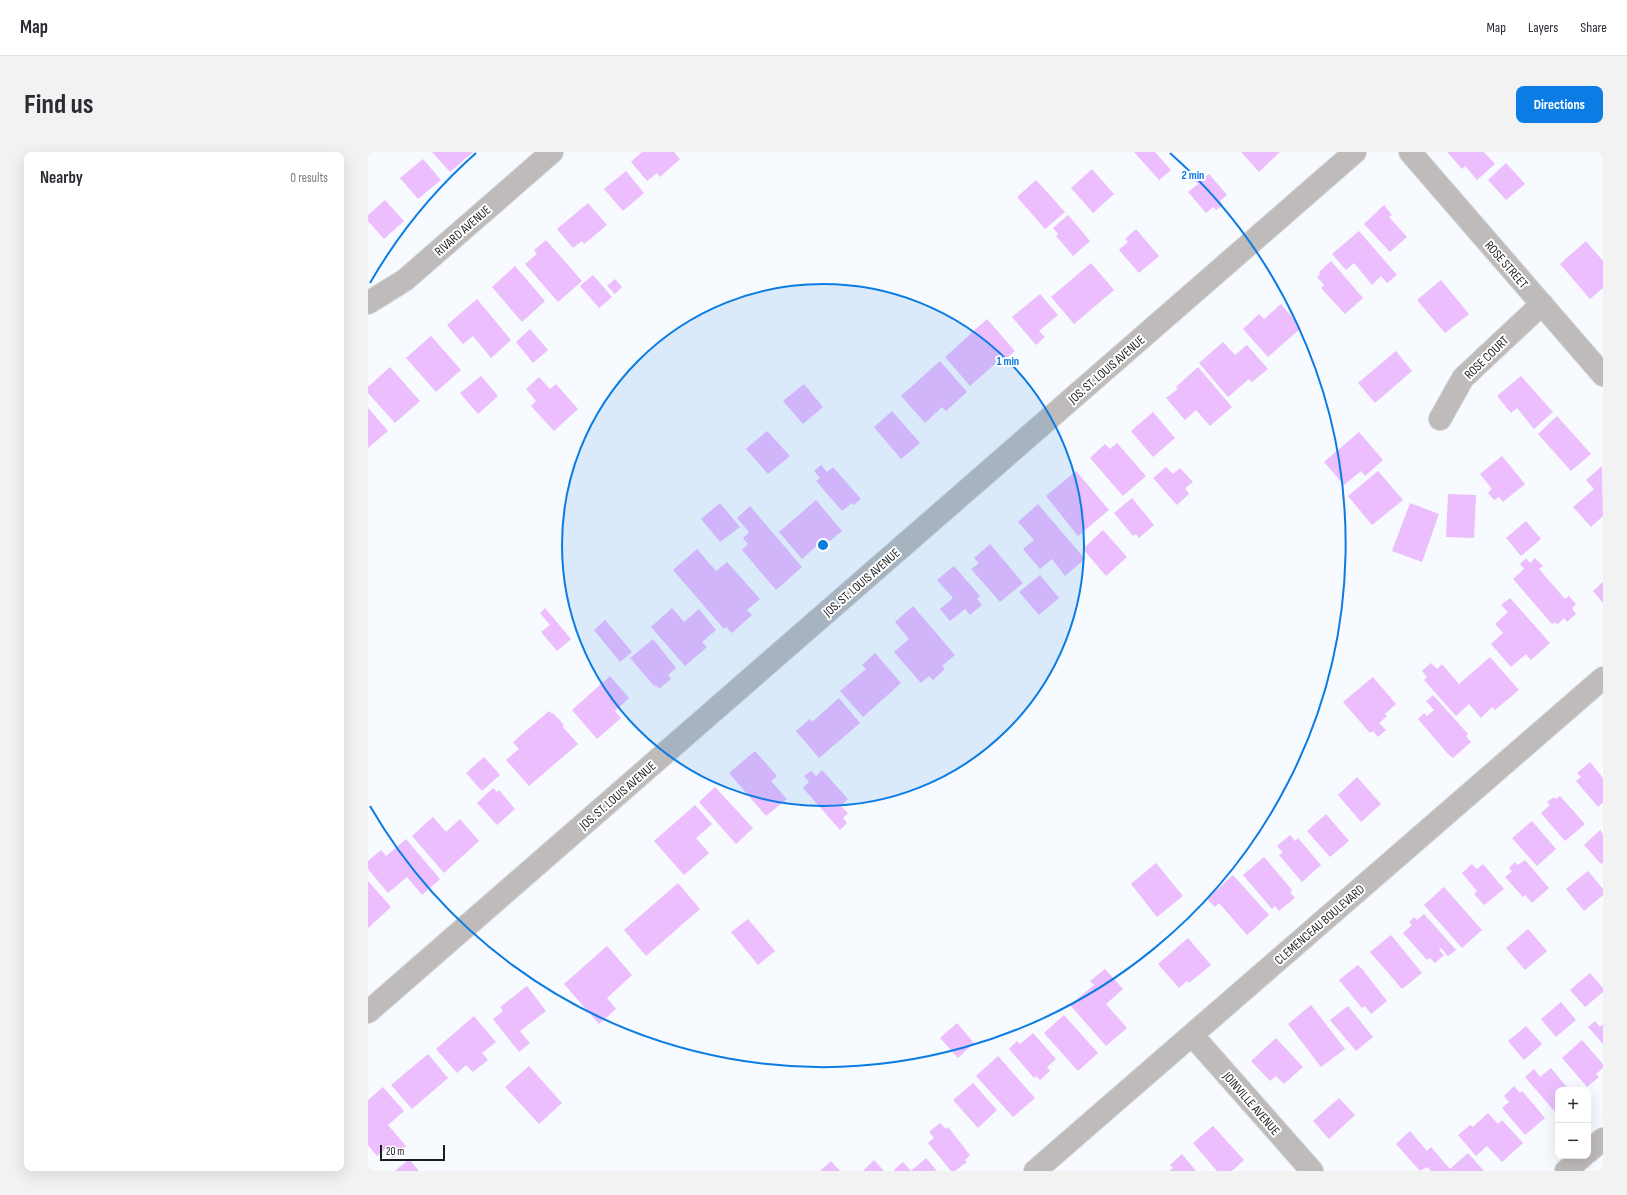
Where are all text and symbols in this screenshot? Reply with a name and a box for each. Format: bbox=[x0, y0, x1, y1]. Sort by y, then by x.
text: Map bbox=[20, 16, 48, 39]
text: Map bbox=[1486, 19, 1506, 36]
text: Layers bbox=[1528, 19, 1558, 36]
text: Share bbox=[1580, 19, 1607, 36]
button: Directions bbox=[1516, 86, 1603, 123]
text: Find us bbox=[24, 88, 93, 121]
text: Nearby bbox=[40, 168, 83, 188]
text: 2 min bbox=[1182, 168, 1204, 183]
text: 0 results bbox=[290, 170, 328, 186]
street label: RIVARD AVENUE bbox=[431, 202, 494, 259]
street label: ROSE STREET bbox=[1481, 238, 1531, 292]
street label: JOS. ST. LOUIS AVENUE bbox=[1064, 332, 1148, 408]
street label: ROSE COURT bbox=[1461, 333, 1512, 383]
text: 1 min bbox=[997, 354, 1019, 369]
centre of rings bbox=[816, 538, 830, 552]
street label: JOS. ST. LOUIS AVENUE bbox=[819, 545, 903, 621]
street label: JOS. ST. LOUIS AVENUE bbox=[575, 758, 659, 834]
street label: CLEMENCEAU BOULEVARD bbox=[1271, 881, 1368, 968]
street label: JOINVILLE AVENUE bbox=[1219, 1068, 1283, 1139]
map controls bbox=[1555, 1087, 1591, 1159]
button: + bbox=[1555, 1087, 1591, 1123]
button: − bbox=[1555, 1123, 1591, 1159]
scale bar bbox=[380, 1143, 445, 1162]
text: 20 m bbox=[386, 1145, 404, 1158]

